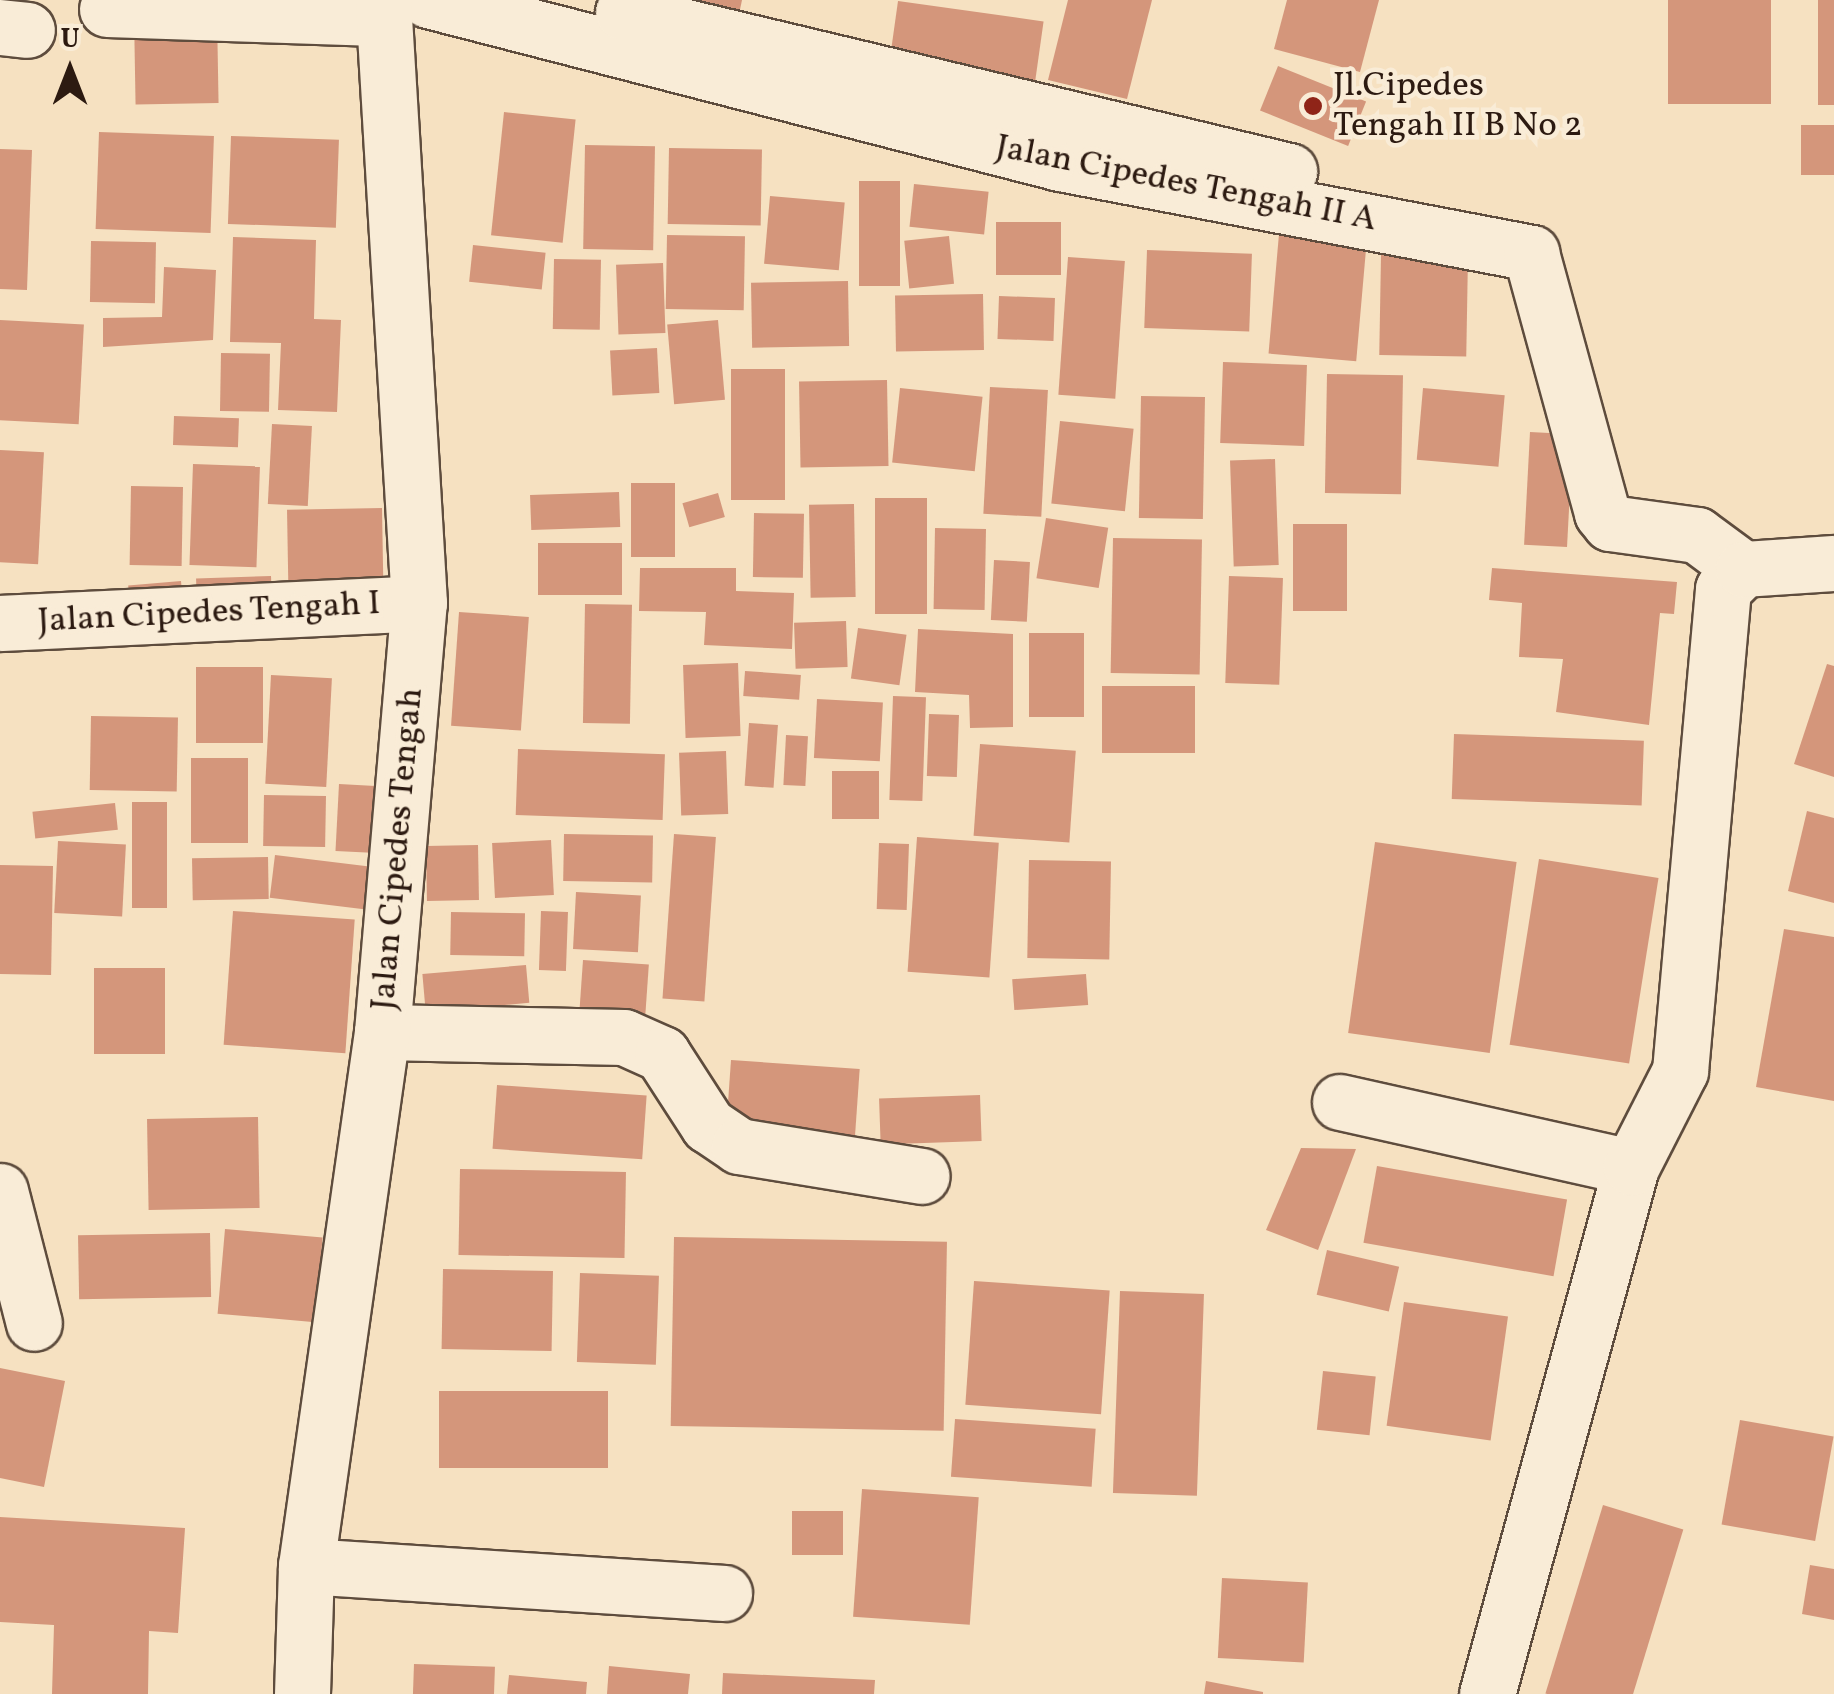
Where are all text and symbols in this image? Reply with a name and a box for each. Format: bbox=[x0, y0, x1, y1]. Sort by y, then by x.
north arrow bbox=[20, 20, 120, 120]
text: U bbox=[60, 20, 80, 59]
place label: Jl.Cipedes Tengah II B No 2 bbox=[1333, 65, 1583, 147]
marker: Jl.Cipedes Tengah II B No 2 bbox=[1302, 95, 1324, 117]
street label: Jalan Cipedes Tengah II A bbox=[991, 126, 1381, 242]
street label: Jalan Cipedes Tengah I bbox=[36, 583, 382, 643]
street label: Jalan Cipedes Tengah bbox=[363, 685, 433, 1013]

